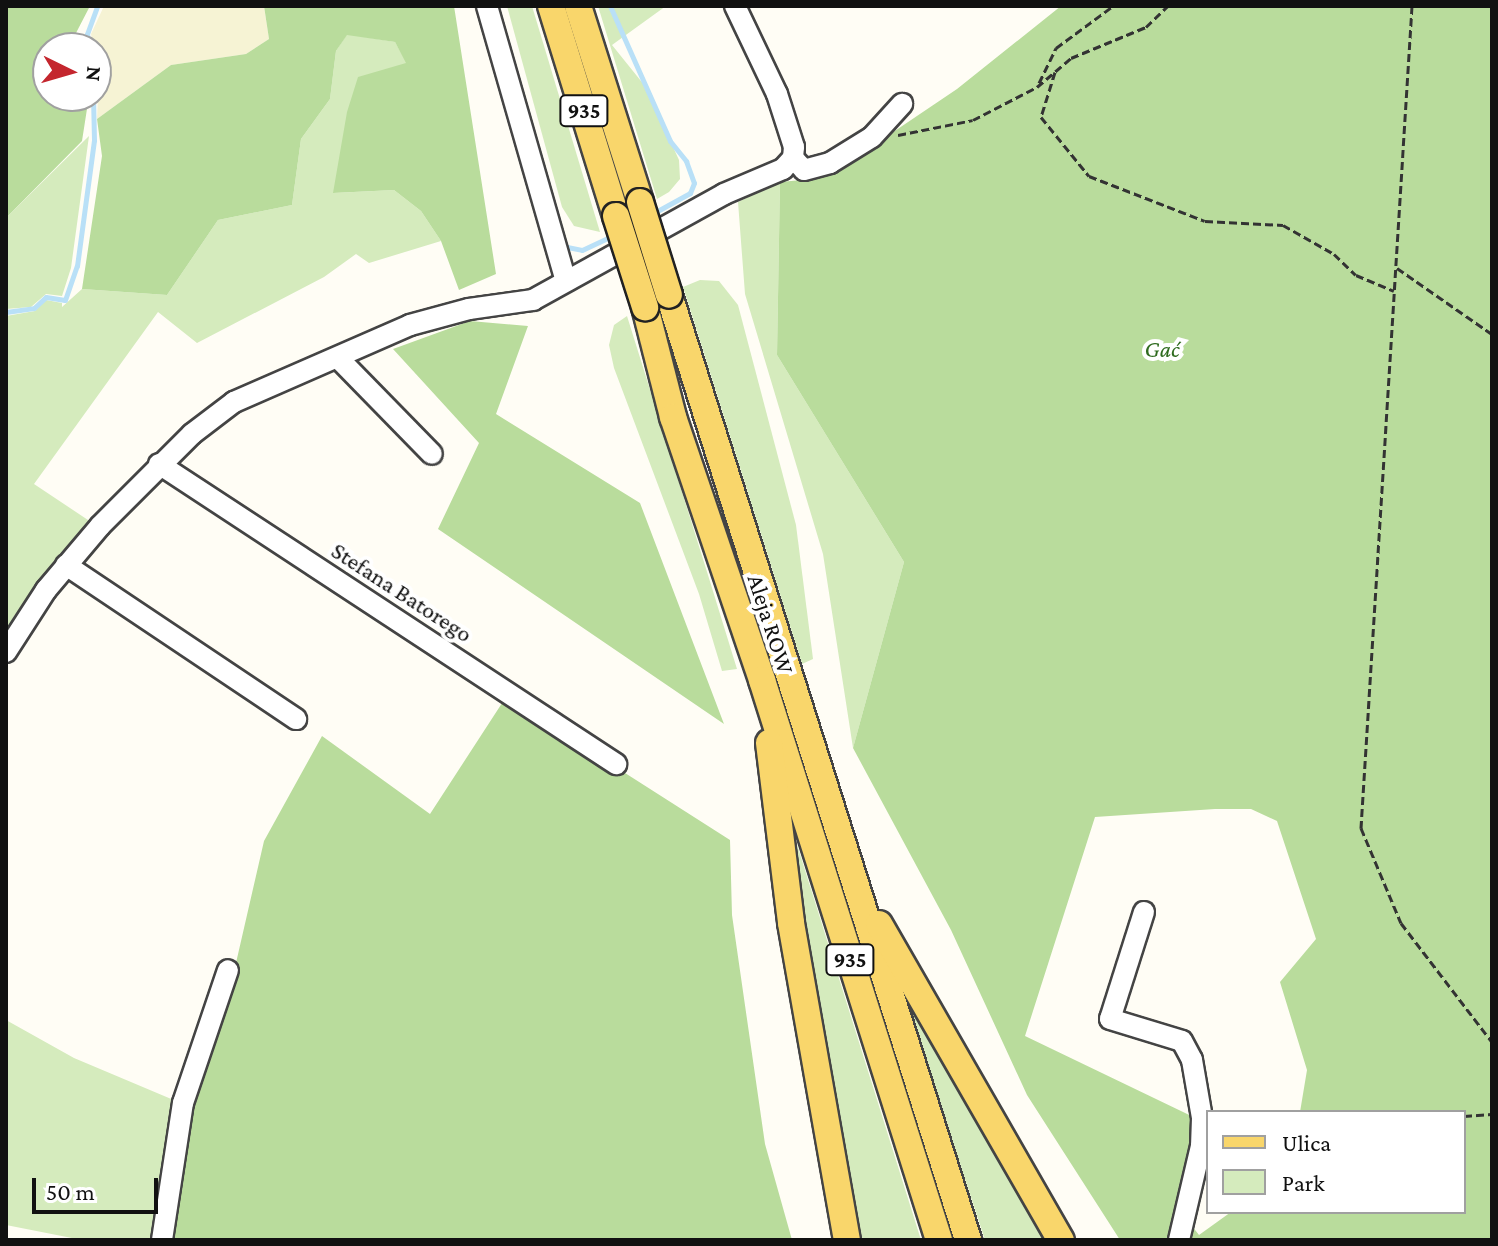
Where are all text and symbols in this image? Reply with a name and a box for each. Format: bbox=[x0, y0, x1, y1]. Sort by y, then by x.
north arrow bbox=[32, 32, 112, 112]
text: N bbox=[81, 65, 108, 83]
road number: 935 bbox=[558, 93, 610, 129]
park label: Gać bbox=[1145, 335, 1179, 363]
street label: Stefana Batorego bbox=[326, 536, 478, 648]
street label: Aleja ROW bbox=[741, 571, 801, 677]
road number: 935 bbox=[824, 942, 876, 978]
legend bbox=[1206, 1110, 1466, 1214]
text: Ulica bbox=[1282, 1129, 1331, 1156]
scale bar bbox=[36, 1162, 162, 1212]
text: Park bbox=[1282, 1169, 1325, 1196]
text: 50 m bbox=[46, 1178, 95, 1205]

